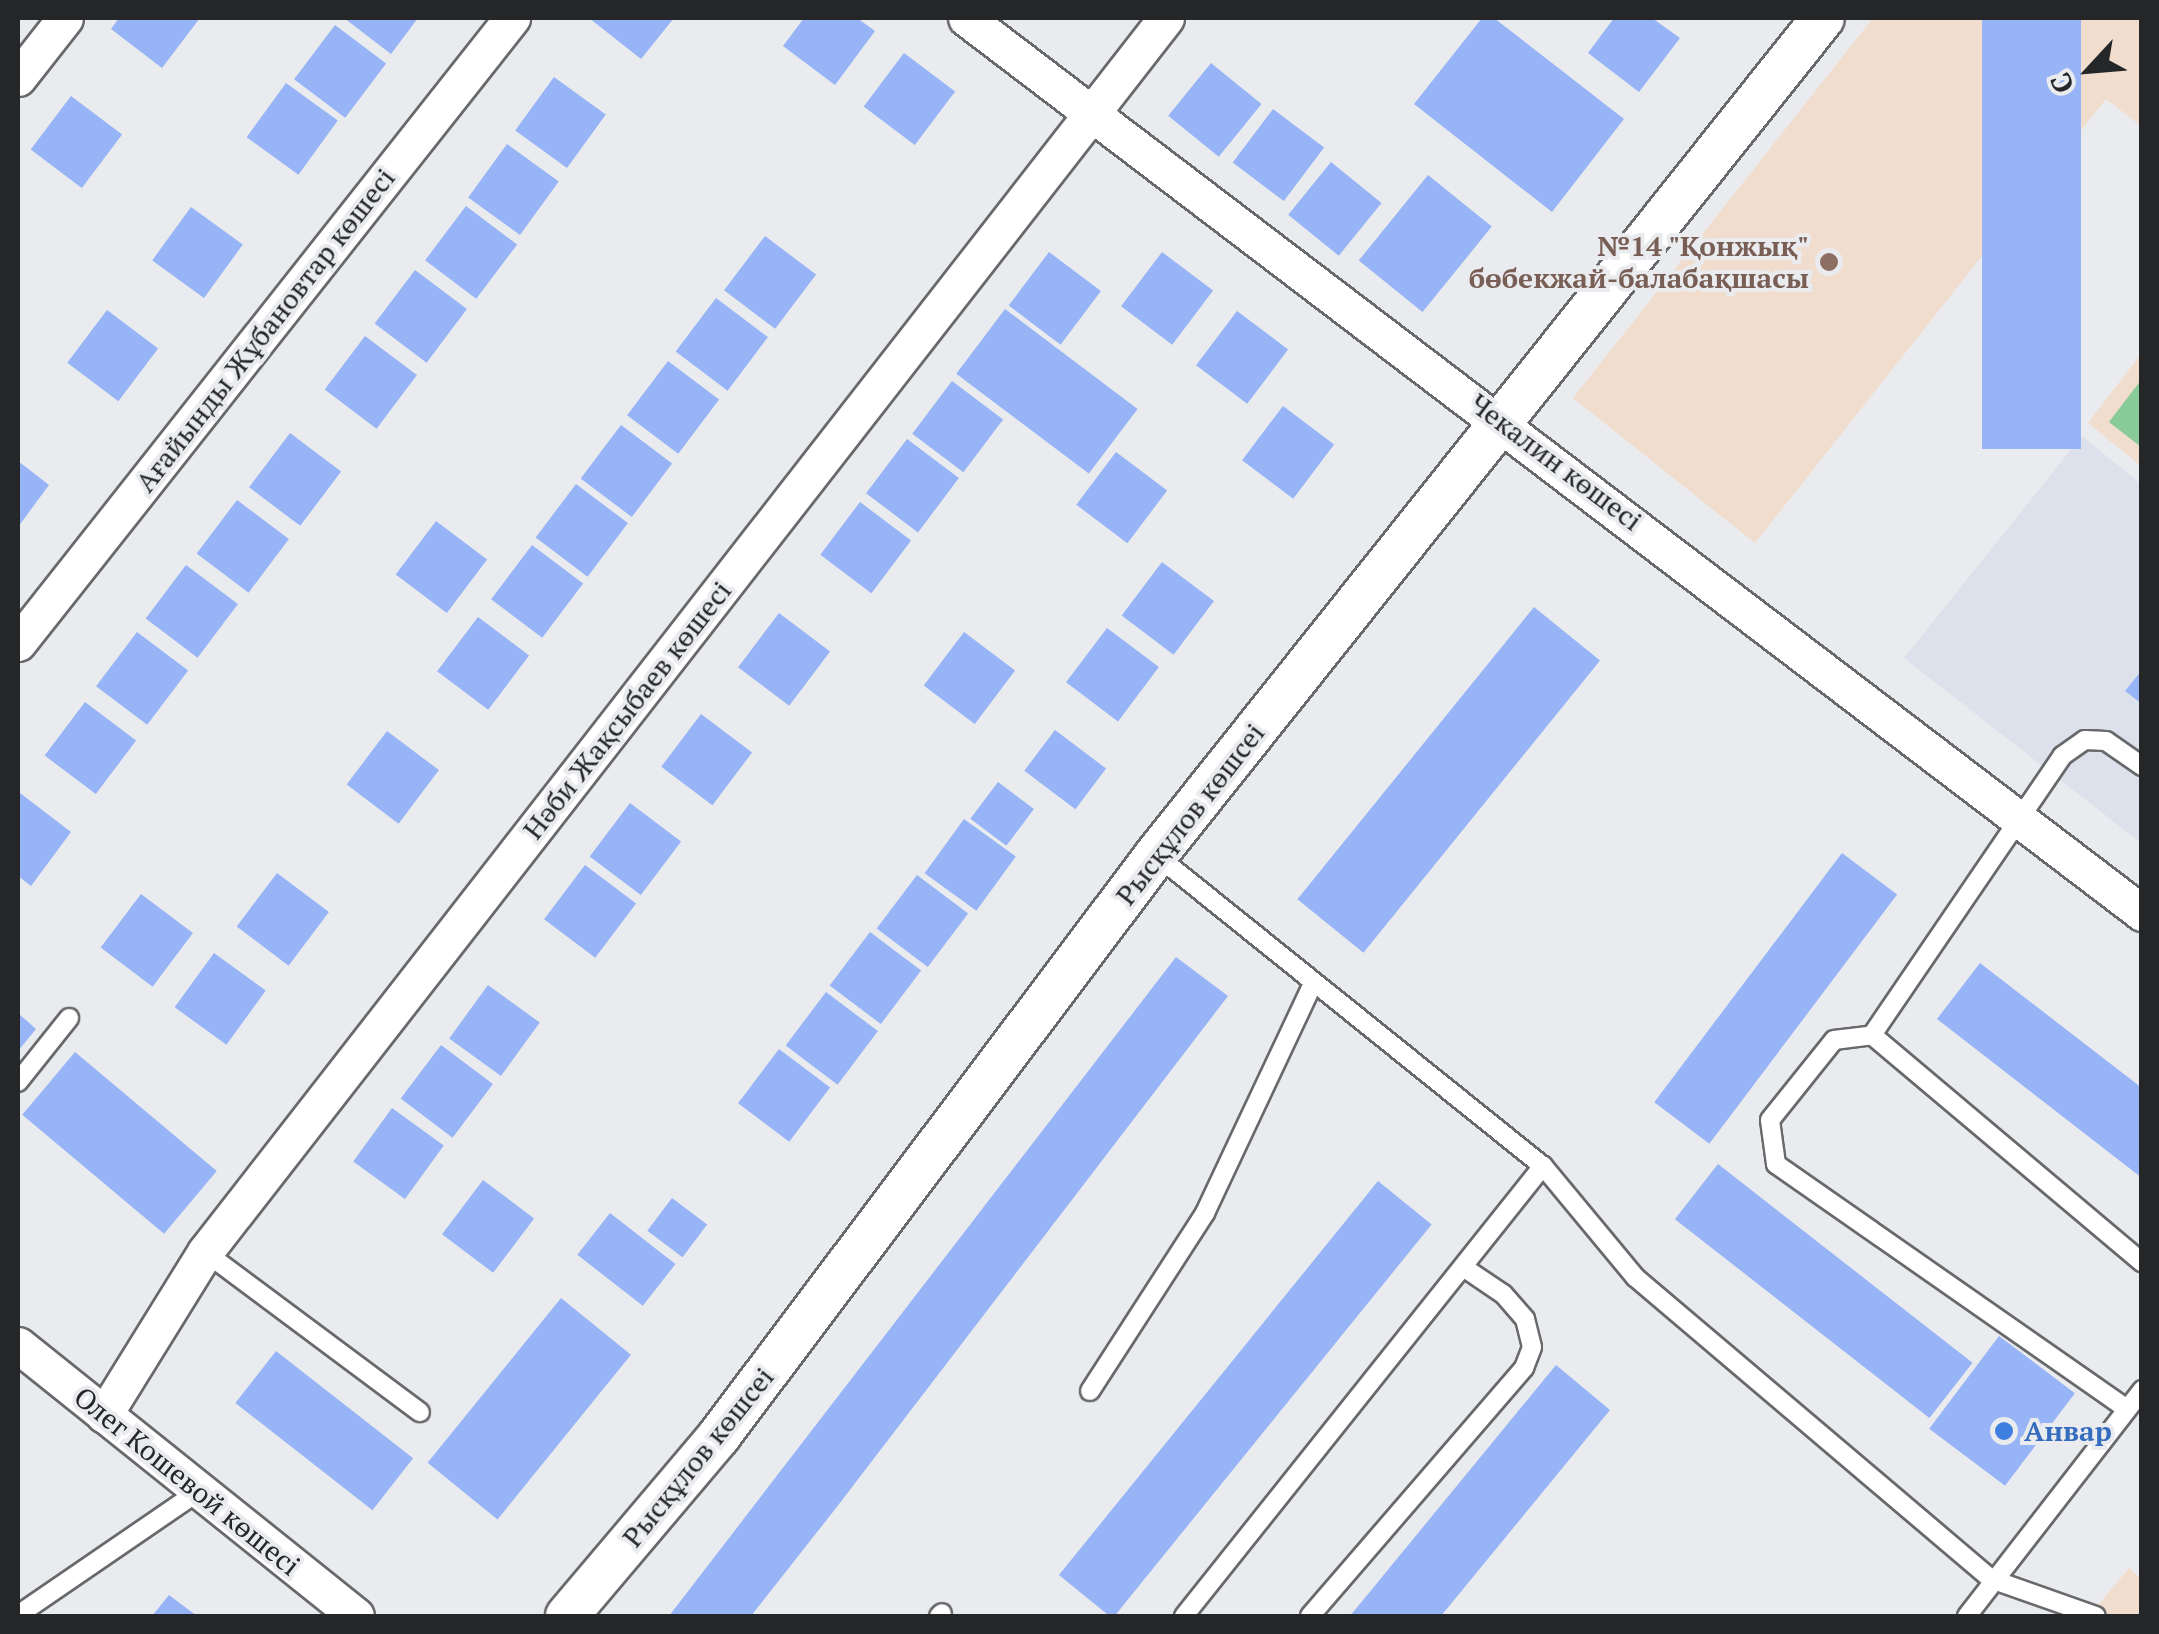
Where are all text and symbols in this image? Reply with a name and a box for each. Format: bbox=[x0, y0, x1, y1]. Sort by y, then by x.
north arrow bbox=[2039, 20, 2139, 120]
text: С bbox=[2041, 67, 2082, 100]
street label: Ағайынды Жұбановтар көшесі bbox=[128, 161, 402, 499]
place label: №14 "Қонжық" бөбекжай-балабақшасы bbox=[1469, 229, 1809, 295]
marker: №14 "Қонжық" бөбекжай-балабақшасы bbox=[1818, 251, 1840, 273]
street label: Чекалин көшесі bbox=[1463, 386, 1649, 538]
street label: Нәби Жақсыбаев көшесі bbox=[516, 574, 738, 846]
street label: Рысқұлов көшсеі bbox=[1109, 716, 1271, 912]
street label: Рысқұлов көшсеі bbox=[615, 1360, 781, 1554]
street label: Олег Кошевой көшесі bbox=[67, 1380, 307, 1582]
place label: Анвар bbox=[2024, 1414, 2112, 1448]
marker: Анвар bbox=[1993, 1420, 2015, 1442]

